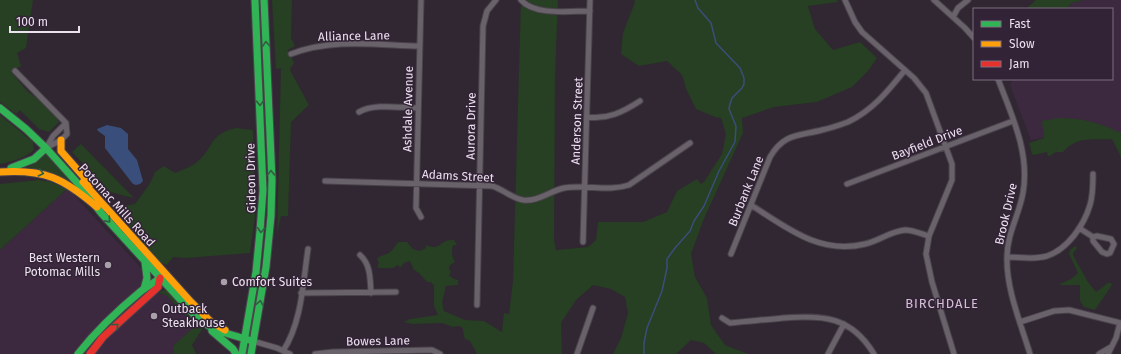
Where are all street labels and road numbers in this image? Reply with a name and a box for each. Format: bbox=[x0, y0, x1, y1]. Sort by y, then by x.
street label: Alliance Lane bbox=[318, 28, 390, 44]
street label: Ashdale Avenue bbox=[400, 66, 416, 152]
street label: Anderson Street bbox=[568, 76, 586, 165]
street label: Aurora Drive bbox=[463, 92, 479, 160]
street label: Bayfield Drive bbox=[890, 123, 964, 163]
street label: Gideon Drive bbox=[243, 143, 259, 213]
street label: Burbank Lane bbox=[726, 154, 766, 228]
street label: Potomac Mills Road bbox=[76, 161, 158, 249]
street label: Adams Street bbox=[422, 167, 495, 185]
street label: Brook Drive bbox=[992, 182, 1020, 246]
street label: Bowes Lane bbox=[346, 333, 410, 349]

